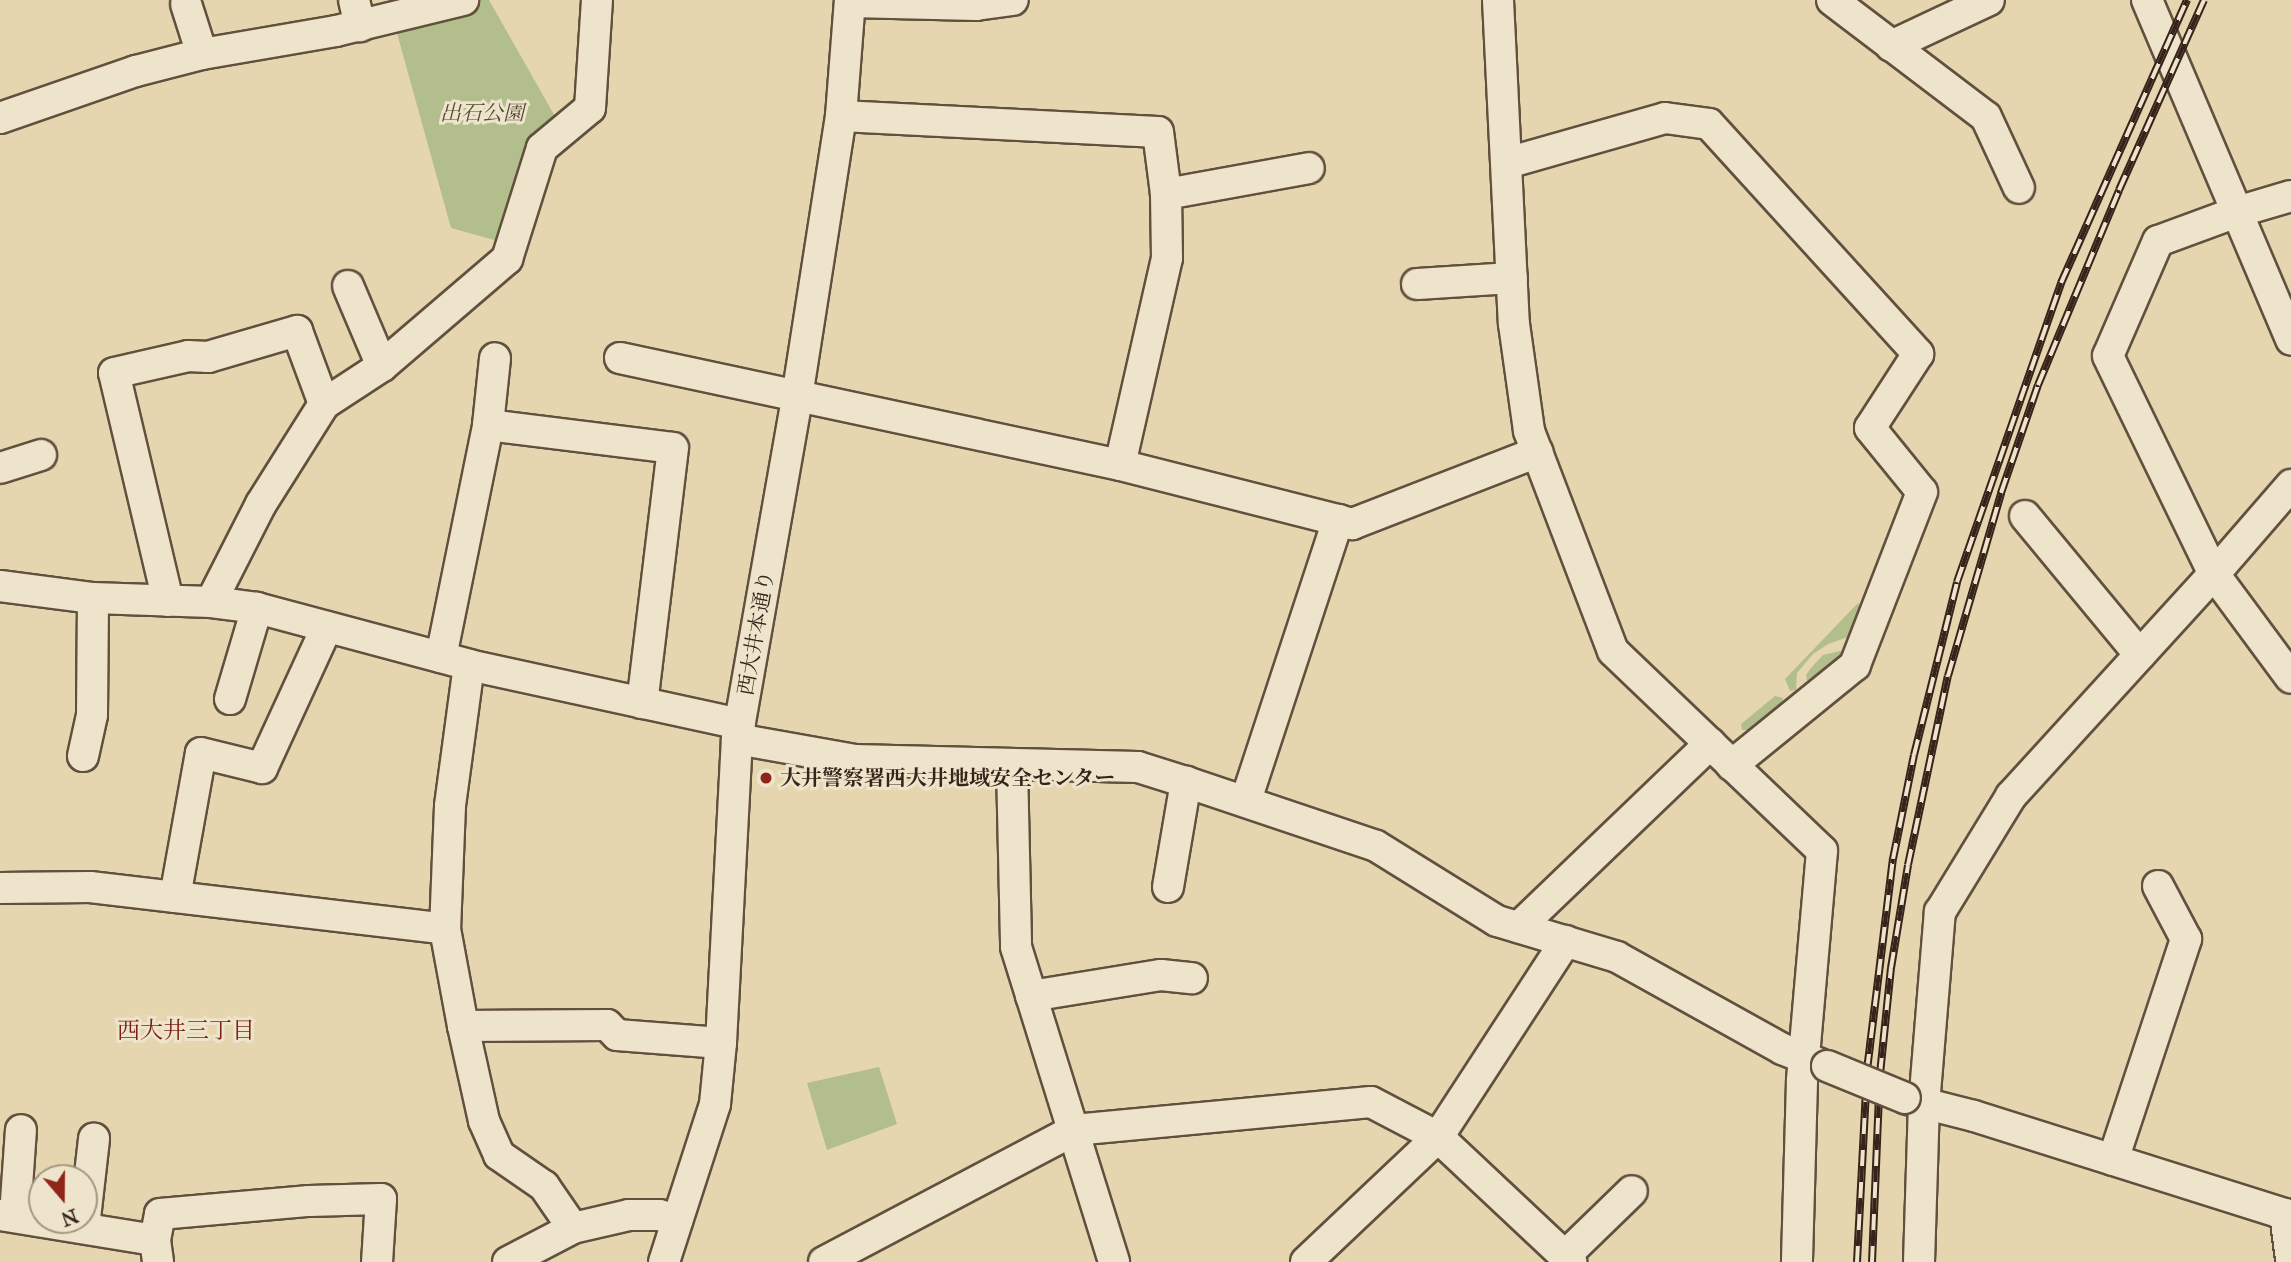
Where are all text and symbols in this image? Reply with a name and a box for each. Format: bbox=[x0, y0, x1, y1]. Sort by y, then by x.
park label: 出石公園 bbox=[440, 100, 524, 126]
street label: 西大井本通り bbox=[733, 569, 779, 697]
place label: 大井警察署西大井地域安全センター bbox=[780, 765, 1116, 791]
marker: 大井警察署西大井地域安全センター bbox=[758, 770, 774, 786]
district label: 西大井三丁目 bbox=[117, 1016, 255, 1044]
north arrow bbox=[28, 1164, 98, 1234]
text: N bbox=[58, 1204, 81, 1231]

